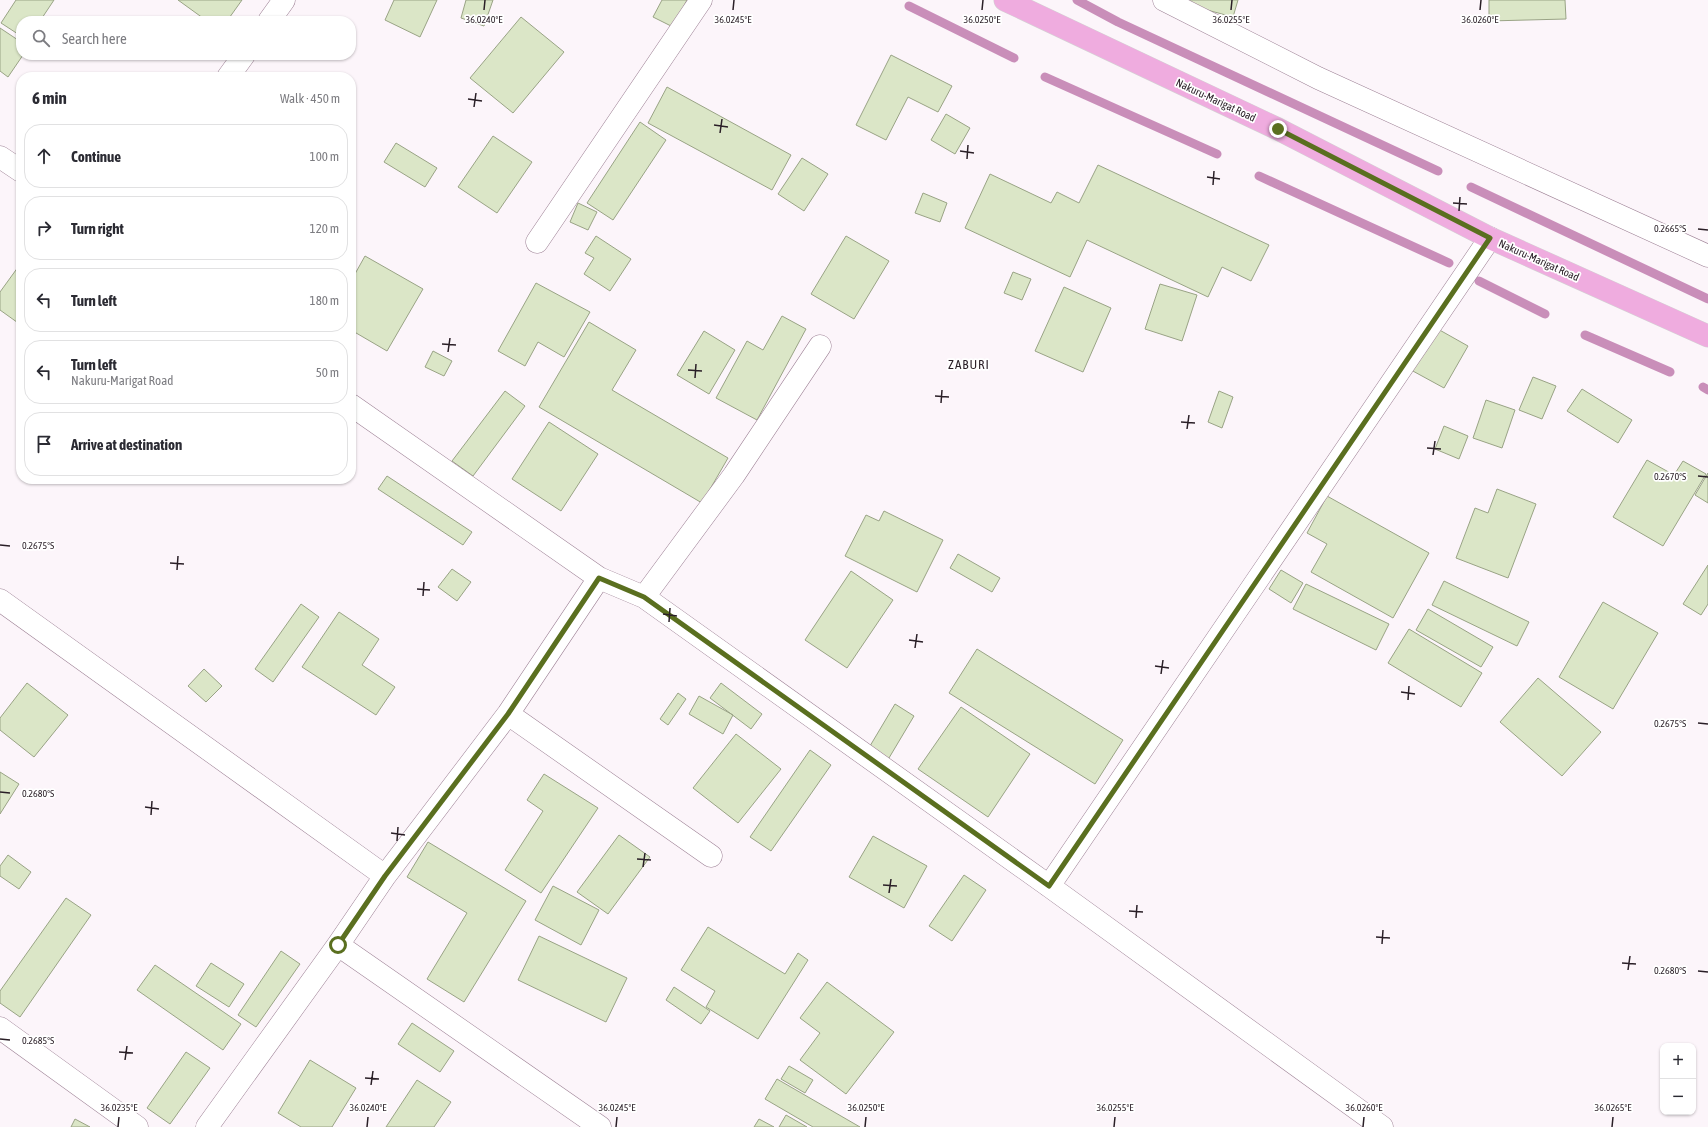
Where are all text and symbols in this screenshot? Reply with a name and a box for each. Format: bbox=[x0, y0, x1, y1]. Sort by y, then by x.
text: 36.0240°E bbox=[466, 14, 503, 25]
text: 36.0245°E bbox=[715, 14, 752, 25]
text: 36.0250°E bbox=[964, 14, 1001, 25]
text: 36.0255°E bbox=[1213, 14, 1250, 25]
text: 36.0260°E bbox=[1462, 14, 1499, 25]
search box bbox=[16, 16, 356, 60]
icon: search bbox=[30, 27, 52, 49]
text: Search here bbox=[62, 30, 127, 47]
street label: Nakuru-Marigat Road bbox=[1174, 76, 1258, 124]
text: 6 min bbox=[32, 88, 67, 108]
text: Walk · 450 m bbox=[280, 91, 340, 106]
route end bbox=[1269, 120, 1287, 138]
icon: ahead bbox=[33, 145, 55, 167]
text: Continue bbox=[71, 148, 121, 165]
text: 100 m bbox=[310, 149, 339, 164]
icon: right bbox=[33, 217, 55, 239]
text: Turn right bbox=[71, 220, 124, 237]
text: 120 m bbox=[310, 221, 339, 236]
text: 0.2665°S bbox=[1654, 223, 1686, 234]
street label: Nakuru-Marigat Road bbox=[1497, 237, 1581, 283]
icon: left bbox=[33, 289, 55, 311]
text: Turn left bbox=[71, 292, 117, 309]
text: 180 m bbox=[310, 293, 339, 308]
text: Turn left bbox=[71, 356, 117, 373]
district label: ZABURI bbox=[948, 357, 990, 372]
icon: left bbox=[33, 361, 55, 383]
text: 50 m bbox=[316, 365, 339, 380]
text: Nakuru-Marigat Road bbox=[71, 373, 173, 388]
icon: arrive bbox=[33, 433, 55, 455]
text: Arrive at destination bbox=[71, 436, 182, 453]
text: 0.2670°S bbox=[1654, 471, 1686, 482]
text: 0.2675°S bbox=[22, 540, 54, 551]
text: 0.2675°S bbox=[1654, 718, 1686, 729]
text: 0.2680°S bbox=[22, 788, 54, 799]
route start bbox=[329, 936, 347, 954]
text: 0.2680°S bbox=[1654, 965, 1686, 976]
text: 0.2685°S bbox=[22, 1035, 54, 1046]
map controls bbox=[1660, 1043, 1696, 1115]
button: + bbox=[1660, 1043, 1696, 1079]
button: − bbox=[1660, 1079, 1696, 1115]
text: 36.0235°E bbox=[101, 1102, 138, 1113]
text: 36.0240°E bbox=[350, 1102, 387, 1113]
text: 36.0245°E bbox=[599, 1102, 636, 1113]
text: 36.0250°E bbox=[848, 1102, 885, 1113]
text: 36.0255°E bbox=[1097, 1102, 1134, 1113]
text: 36.0260°E bbox=[1346, 1102, 1383, 1113]
text: 36.0265°E bbox=[1595, 1102, 1632, 1113]

